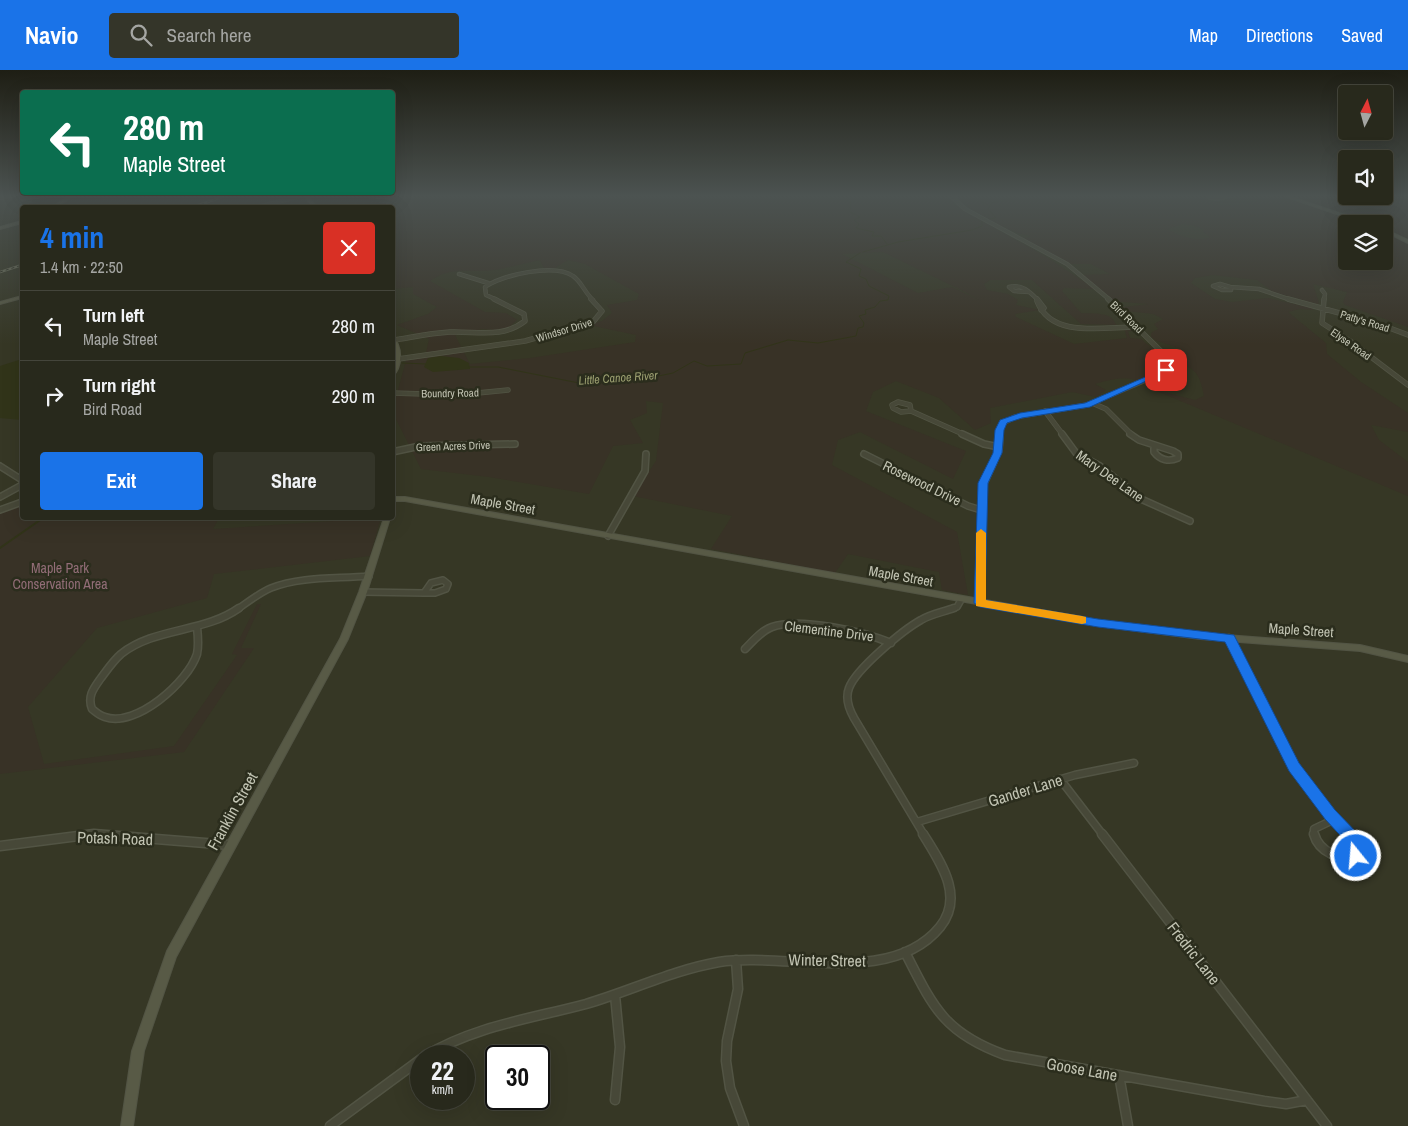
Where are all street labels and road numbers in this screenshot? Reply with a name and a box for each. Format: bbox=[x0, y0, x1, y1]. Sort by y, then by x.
street label: Bird Road bbox=[1108, 298, 1146, 336]
street label: Patty's Road bbox=[1339, 307, 1391, 335]
street label: Windsor Drive bbox=[534, 315, 594, 345]
street label: Elyse Road bbox=[1328, 325, 1374, 363]
street label: Boundry Road bbox=[421, 385, 479, 401]
street label: Green Acres Drive bbox=[416, 438, 490, 454]
street label: Mary Dee Lane bbox=[1073, 446, 1147, 506]
street label: Rosewood Drive bbox=[880, 456, 964, 510]
street label: Maple Street bbox=[469, 489, 537, 519]
street label: Maple Street bbox=[867, 561, 935, 591]
street label: Clementine Drive bbox=[784, 617, 874, 645]
street label: Maple Street bbox=[1268, 619, 1334, 641]
street label: Franklin Street bbox=[202, 768, 263, 854]
street label: Gander Lane bbox=[985, 768, 1065, 812]
street label: Potash Road bbox=[77, 826, 153, 850]
street label: Fredric Lane bbox=[1162, 917, 1226, 989]
street label: Winter Street bbox=[788, 948, 866, 972]
street label: Goose Lane bbox=[1045, 1052, 1119, 1086]

